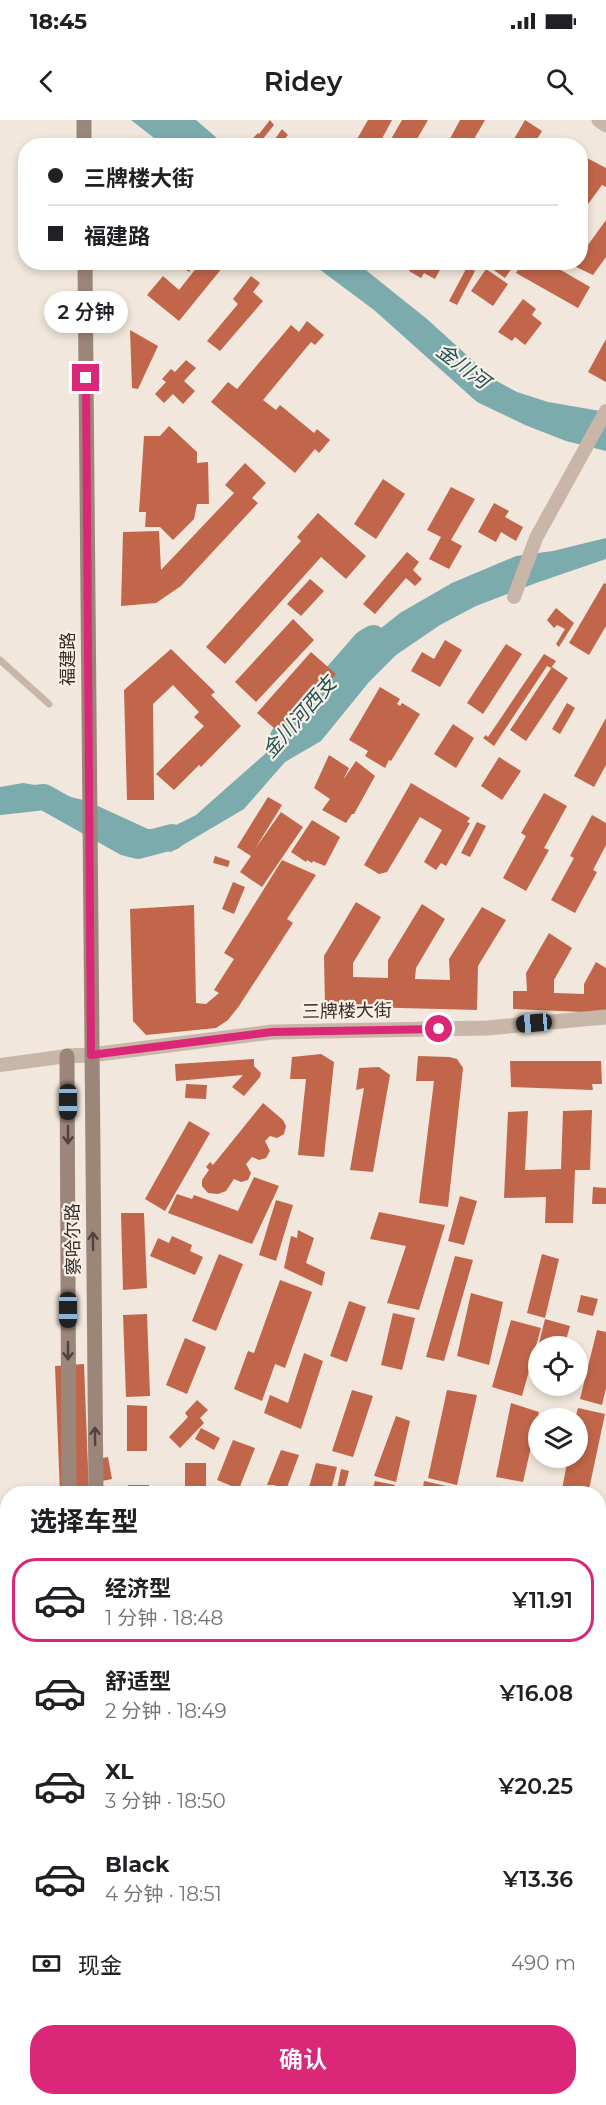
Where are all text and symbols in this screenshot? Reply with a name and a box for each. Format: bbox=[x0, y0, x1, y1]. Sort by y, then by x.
text: 18:45 bbox=[30, 8, 87, 35]
icon: back bbox=[30, 65, 63, 98]
text: Ridey bbox=[264, 65, 342, 98]
icon: search bbox=[543, 65, 576, 98]
text: 三牌楼大街 bbox=[84, 165, 194, 192]
text: 福建路 bbox=[84, 223, 150, 250]
callout: 2 分钟 bbox=[44, 291, 128, 333]
text: 2 分钟 bbox=[57, 300, 115, 324]
water label: 金川河 bbox=[432, 338, 497, 396]
route end bbox=[72, 364, 99, 391]
street label: 福建路 bbox=[57, 632, 79, 686]
water label: 金川河西支 bbox=[257, 670, 342, 763]
street label: 三牌楼大街 bbox=[302, 999, 392, 1023]
car bbox=[515, 1012, 553, 1034]
route start bbox=[425, 1015, 452, 1042]
car bbox=[59, 1084, 77, 1120]
one-way arrow bbox=[62, 1125, 74, 1145]
street label: 察哈尔路 bbox=[61, 1203, 85, 1275]
one-way arrow bbox=[87, 1231, 99, 1251]
car bbox=[59, 1292, 77, 1328]
map controls bbox=[528, 1336, 588, 1468]
button: locate bbox=[528, 1336, 588, 1396]
one-way arrow bbox=[62, 1341, 74, 1361]
button: layers bbox=[528, 1408, 588, 1468]
one-way arrow bbox=[90, 1426, 101, 1446]
text: 选择车型 bbox=[30, 1505, 138, 1538]
icon: car bbox=[33, 1573, 87, 1627]
text: 经济型 bbox=[105, 1575, 171, 1602]
text: ¥11.91 bbox=[512, 1587, 573, 1614]
text: 1 分钟 · 18:48 bbox=[105, 1606, 223, 1630]
icon: car bbox=[33, 1666, 87, 1720]
text: 舒适型 bbox=[105, 1668, 171, 1695]
text: ¥16.08 bbox=[500, 1680, 573, 1707]
text: 2 分钟 · 18:49 bbox=[105, 1699, 227, 1723]
text: XL bbox=[105, 1758, 134, 1785]
icon: car bbox=[33, 1759, 87, 1813]
text: ¥20.25 bbox=[499, 1773, 573, 1800]
text: 3 分钟 · 18:50 bbox=[105, 1789, 226, 1813]
text: Black bbox=[105, 1851, 169, 1878]
icon: car bbox=[33, 1852, 87, 1906]
text: ¥13.36 bbox=[503, 1866, 573, 1893]
text: 4 分钟 · 18:51 bbox=[105, 1882, 222, 1906]
icon: cash bbox=[30, 1947, 63, 1980]
text: 490 m bbox=[511, 1951, 576, 1975]
text: 现金 bbox=[78, 1952, 122, 1979]
button: 确认 bbox=[30, 2025, 576, 2094]

